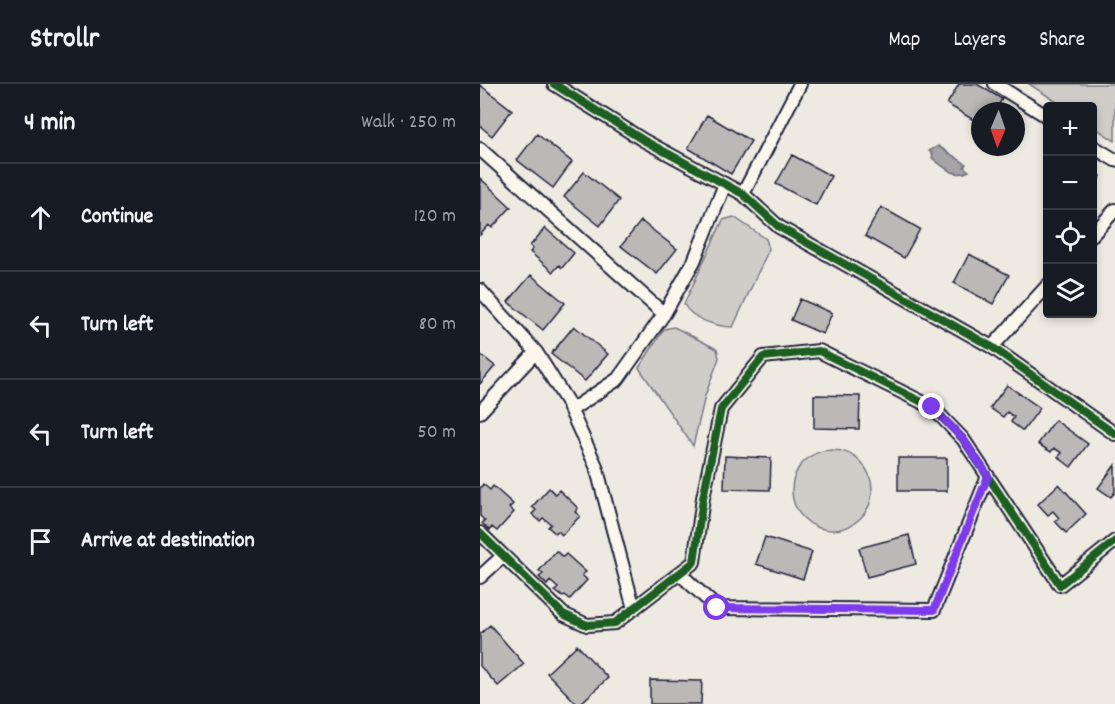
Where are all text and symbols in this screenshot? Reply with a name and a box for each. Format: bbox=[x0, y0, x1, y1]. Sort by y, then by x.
text: Strollr bbox=[30, 21, 99, 61]
text: Map bbox=[889, 26, 920, 56]
text: Layers bbox=[953, 26, 1006, 56]
text: Share bbox=[1039, 26, 1085, 56]
north arrow bbox=[971, 102, 1025, 156]
map controls bbox=[1043, 102, 1097, 318]
button: + bbox=[1043, 102, 1097, 156]
text: 4 min bbox=[24, 105, 75, 142]
text: Walk · 250 m bbox=[361, 109, 456, 137]
button: − bbox=[1043, 156, 1097, 210]
icon: ahead bbox=[24, 201, 57, 234]
text: Continue bbox=[81, 202, 153, 233]
text: 120 m bbox=[414, 203, 456, 231]
button: locate bbox=[1043, 210, 1097, 264]
button: layers bbox=[1043, 264, 1097, 318]
icon: left bbox=[24, 309, 57, 342]
text: Turn left bbox=[81, 310, 153, 341]
text: 80 m bbox=[419, 311, 456, 339]
route end bbox=[918, 393, 944, 419]
icon: left bbox=[24, 417, 57, 450]
text: Turn left bbox=[81, 418, 153, 449]
text: 50 m bbox=[418, 419, 456, 447]
icon: arrive bbox=[24, 525, 57, 558]
text: Arrive at destination bbox=[81, 526, 255, 557]
route start bbox=[703, 594, 729, 620]

